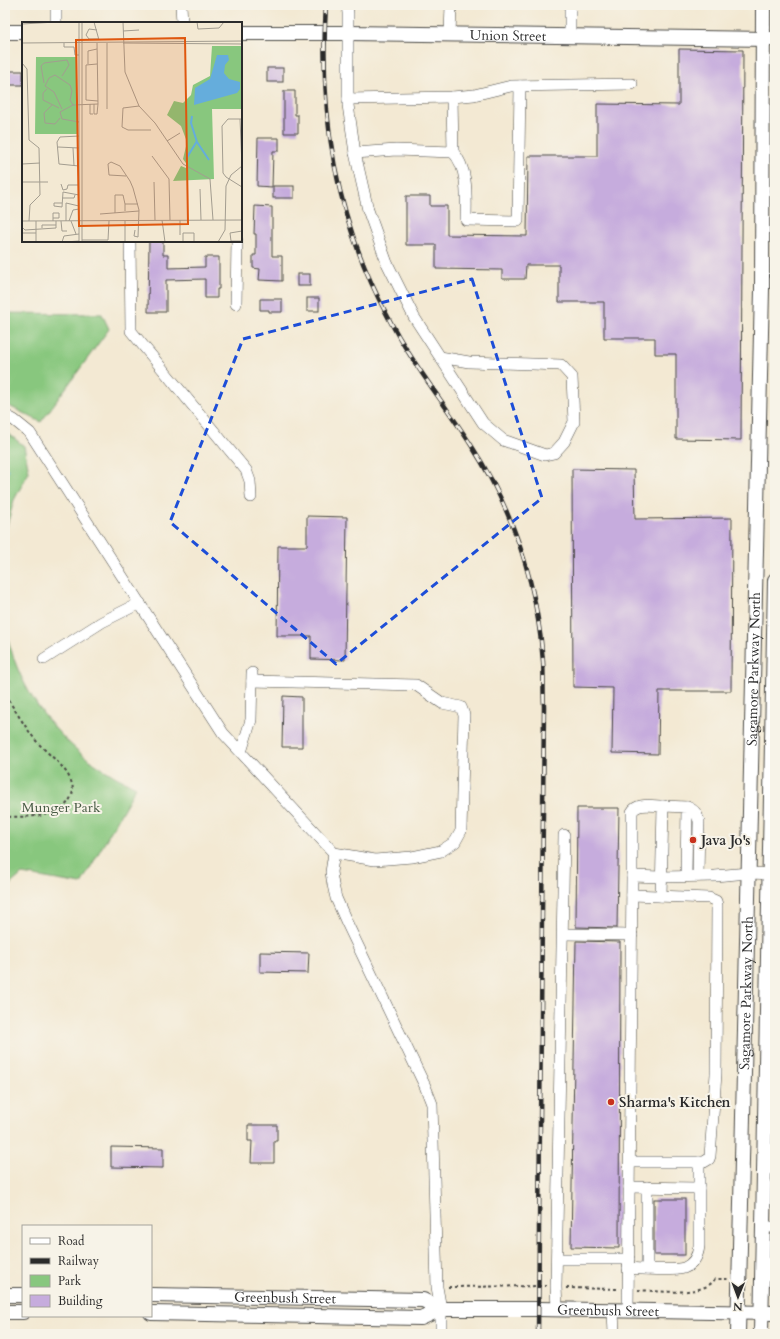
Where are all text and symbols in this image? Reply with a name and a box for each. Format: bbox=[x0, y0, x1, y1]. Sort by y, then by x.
inset map bbox=[22, 22, 242, 242]
street label: Union Street bbox=[470, 26, 547, 46]
street label: Sagamore Parkway North bbox=[743, 592, 765, 746]
park label: Munger Park bbox=[22, 798, 101, 817]
place label: Java Jo's bbox=[699, 831, 750, 850]
marker: Java Jo's bbox=[688, 835, 698, 845]
street label: Sagamore Parkway North bbox=[735, 916, 758, 1070]
place label: Sharma's Kitchen bbox=[619, 1093, 731, 1112]
marker: Sharma's Kitchen bbox=[606, 1097, 616, 1107]
legend bbox=[22, 1225, 152, 1317]
text: Road bbox=[58, 1233, 85, 1249]
text: Railway bbox=[58, 1253, 100, 1269]
text: Park bbox=[58, 1273, 82, 1289]
north arrow bbox=[718, 1277, 758, 1317]
street label: Greenbush Street bbox=[234, 1288, 337, 1308]
text: Building bbox=[58, 1293, 103, 1309]
text: N bbox=[732, 1299, 743, 1314]
street label: Greenbush Street bbox=[557, 1300, 660, 1321]

